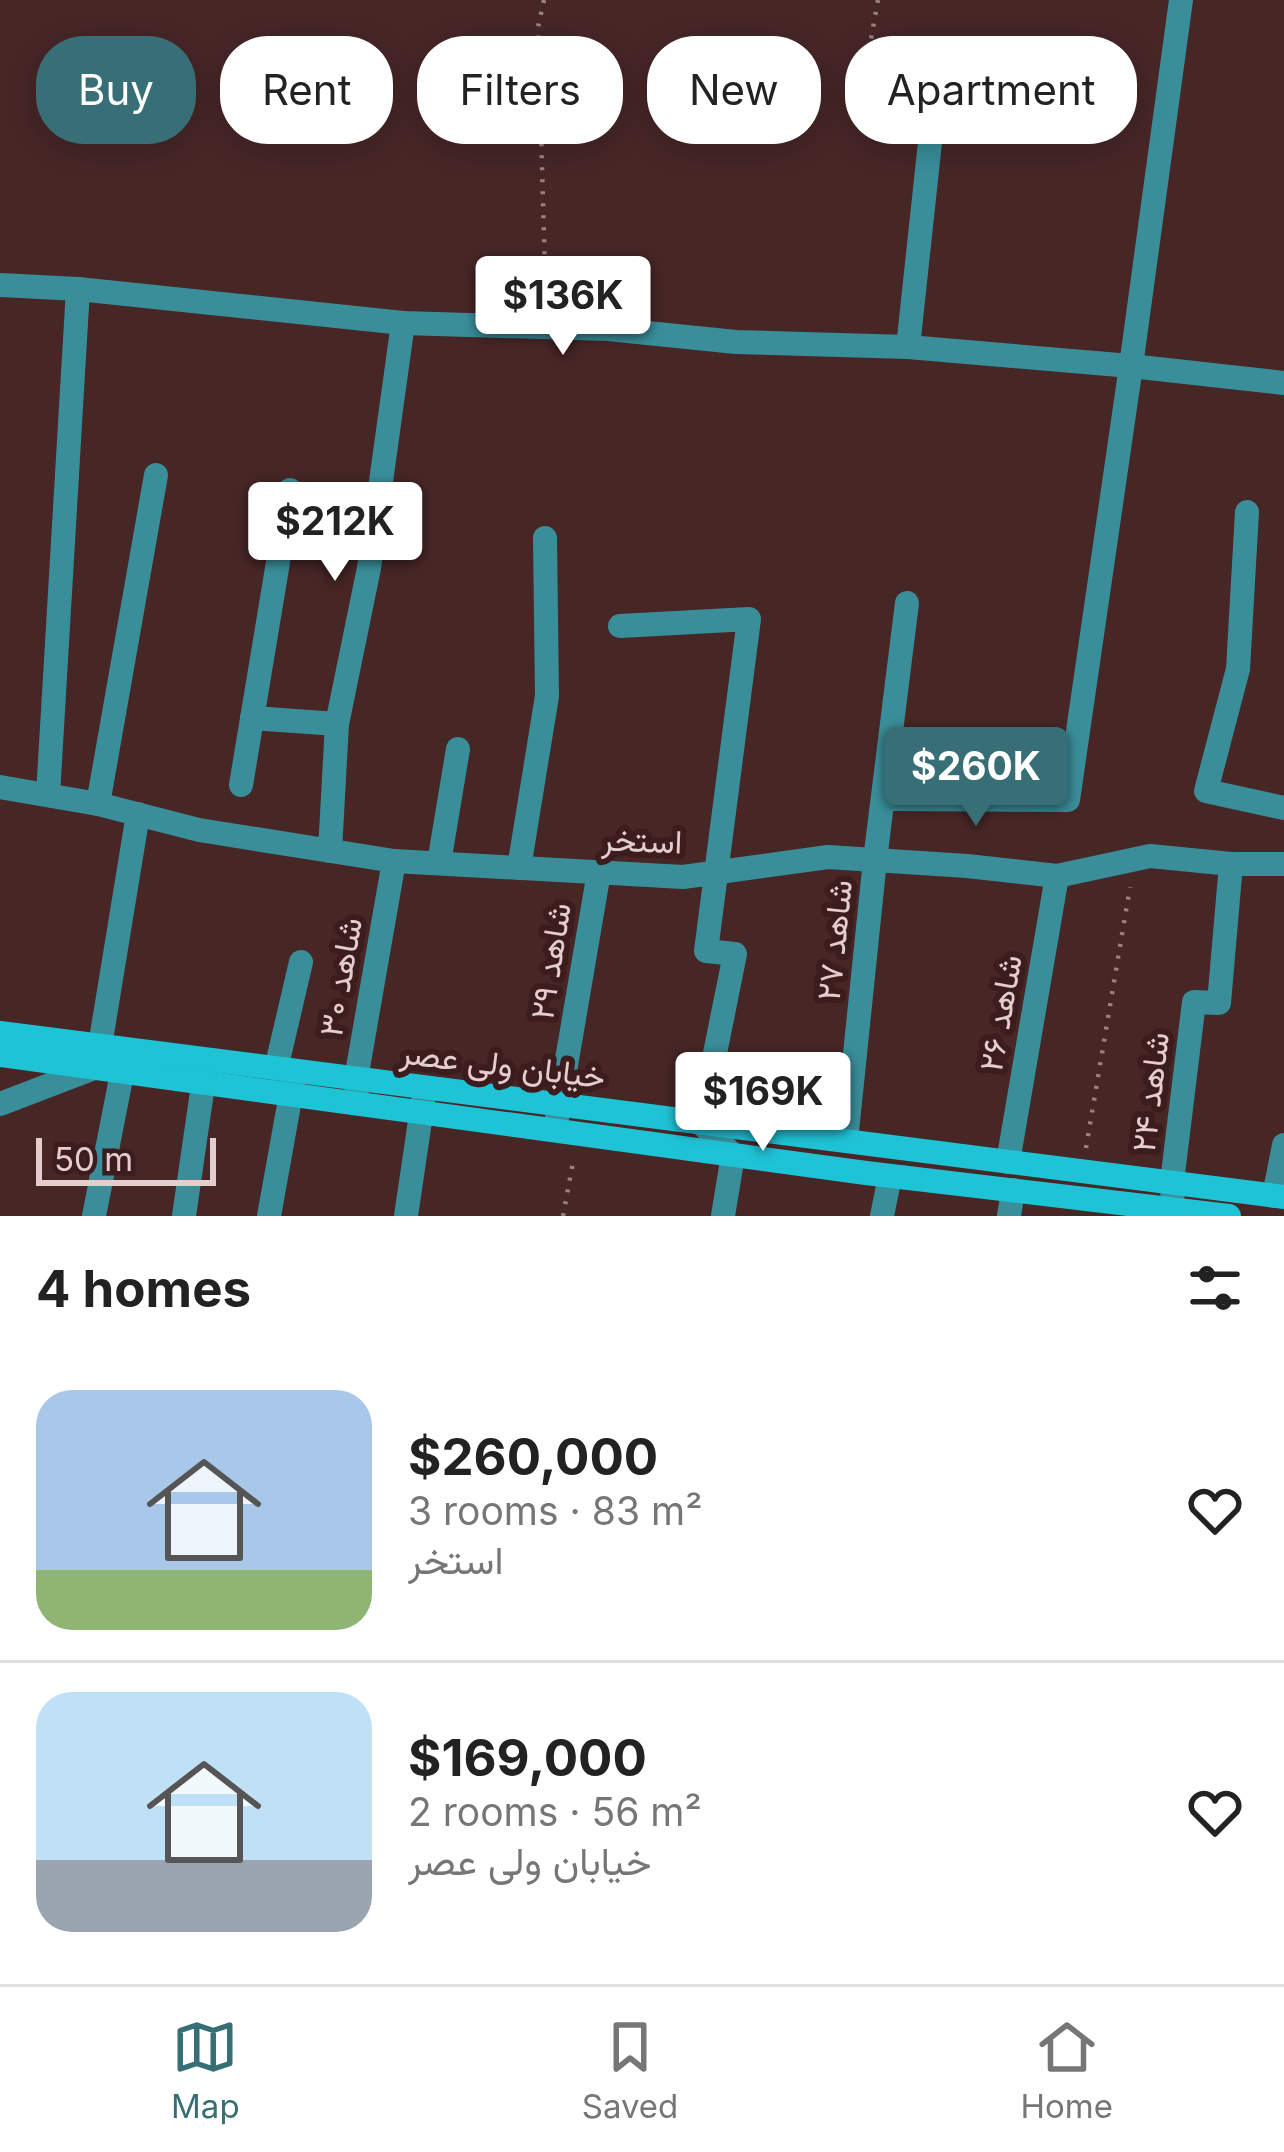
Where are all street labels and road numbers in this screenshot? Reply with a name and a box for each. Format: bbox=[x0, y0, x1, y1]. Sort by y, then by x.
street label: استخر bbox=[600, 819, 683, 862]
street label: شاهد ۲۷ bbox=[808, 878, 860, 1002]
street label: شاهد ۲۹ bbox=[521, 900, 579, 1022]
street label: شاهد ۳۰ bbox=[310, 914, 370, 1040]
street label: شاهد ۲۶ bbox=[970, 952, 1030, 1074]
street label: شاهد ۲۴ bbox=[1123, 1030, 1177, 1154]
street label: خیابان ولی عصر bbox=[397, 1031, 608, 1097]

